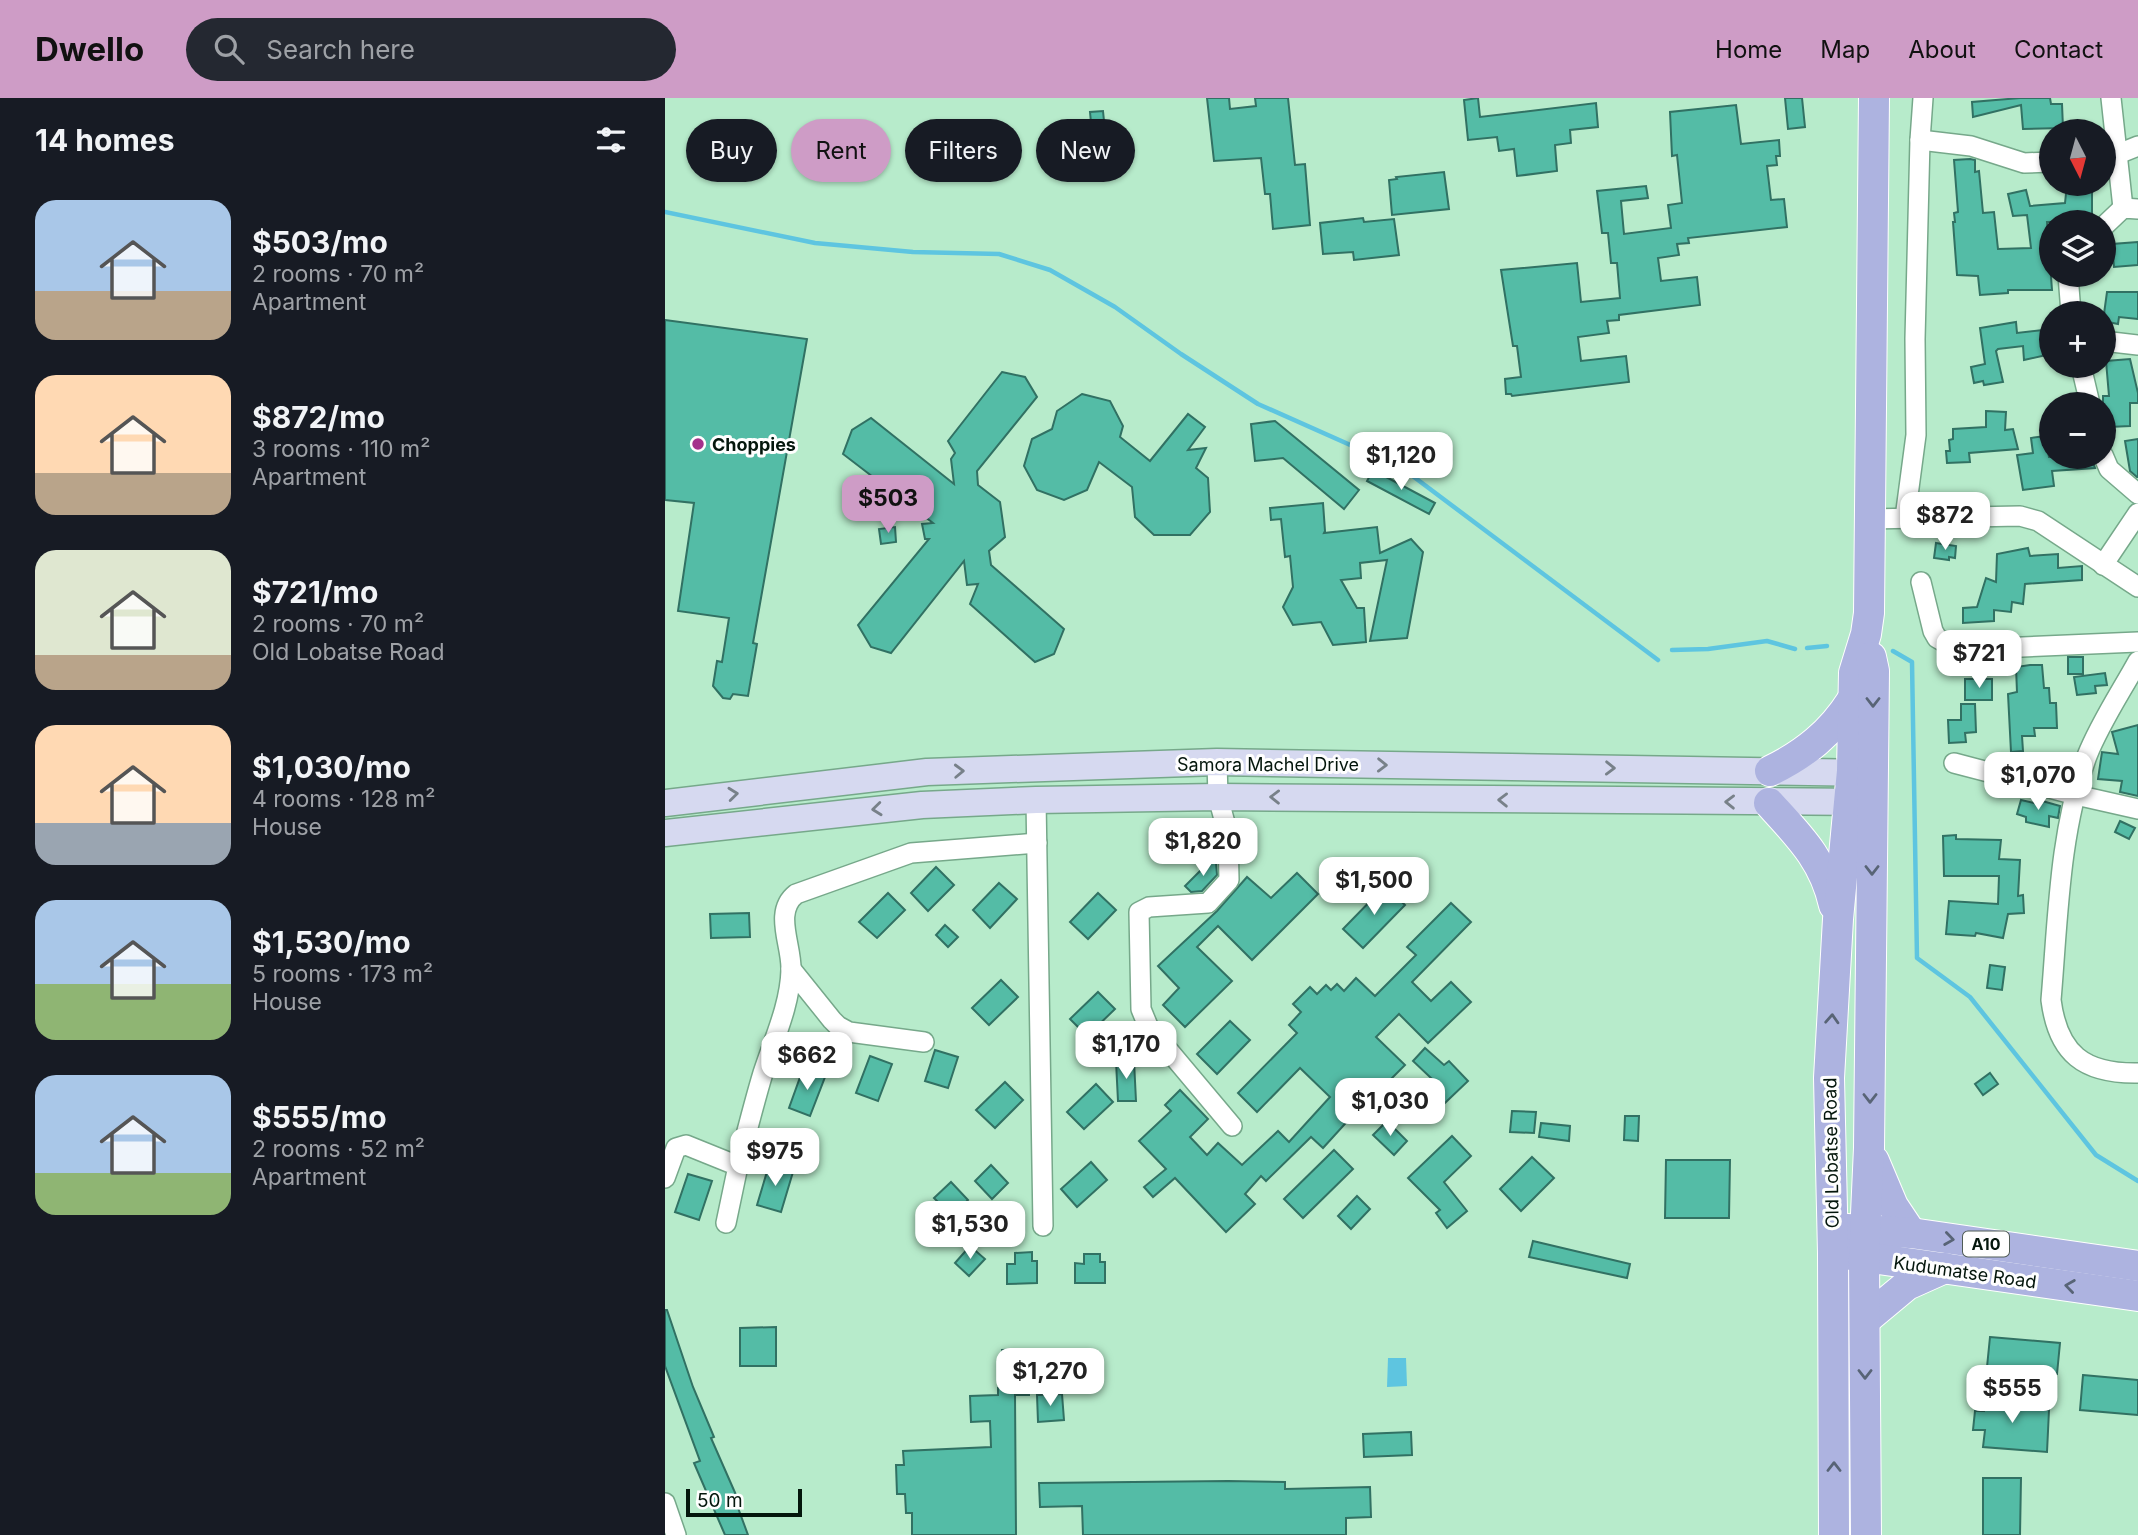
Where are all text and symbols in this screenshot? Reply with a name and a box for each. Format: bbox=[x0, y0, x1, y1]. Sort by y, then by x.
search box bbox=[186, 18, 676, 81]
text: Dwello bbox=[35, 29, 144, 69]
icon: search bbox=[210, 30, 248, 68]
text: Search here bbox=[266, 34, 415, 65]
text: Home bbox=[1715, 35, 1782, 64]
text: Map bbox=[1820, 35, 1870, 64]
text: About bbox=[1908, 35, 1976, 64]
text: Contact bbox=[2014, 35, 2103, 64]
chip: Buy bbox=[686, 119, 777, 182]
chip: Rent bbox=[791, 119, 891, 182]
chip: Filters bbox=[905, 119, 1022, 182]
chip: New bbox=[1036, 119, 1135, 182]
north arrow bbox=[2039, 119, 2116, 196]
map controls bbox=[2039, 119, 2116, 469]
icon: filters bbox=[592, 121, 630, 159]
text: 14 homes bbox=[35, 122, 174, 158]
button: layers bbox=[2039, 210, 2116, 287]
text: $503/mo bbox=[252, 224, 388, 260]
icon: home bbox=[91, 228, 175, 312]
text: 2 rooms · 70 m² bbox=[252, 260, 424, 288]
text: Apartment bbox=[252, 288, 366, 316]
button: + bbox=[2039, 301, 2116, 378]
button: − bbox=[2039, 392, 2116, 469]
text: $872/mo bbox=[252, 399, 385, 435]
icon: home bbox=[91, 403, 175, 487]
pin: $1,120 bbox=[1344, 432, 1458, 492]
place label: Choppies bbox=[712, 434, 796, 455]
text: 3 rooms · 110 m² bbox=[252, 435, 430, 463]
marker: Choppies bbox=[690, 436, 706, 452]
text: $1,120 bbox=[1366, 441, 1436, 469]
text: Apartment bbox=[252, 463, 366, 491]
pin: $503 bbox=[847, 476, 929, 535]
text: $503 bbox=[858, 484, 918, 512]
pin: $872 bbox=[1904, 492, 1986, 552]
text: $872 bbox=[1916, 501, 1974, 529]
text: $721/mo bbox=[252, 574, 378, 610]
icon: home bbox=[91, 578, 175, 662]
text: 2 rooms · 70 m² bbox=[252, 610, 424, 638]
pin: $721 bbox=[1938, 630, 2020, 690]
text: Old Lobatse Road bbox=[252, 638, 445, 666]
text: $721 bbox=[1953, 639, 2005, 667]
one-way arrow bbox=[1866, 697, 1881, 708]
text: $1,030/mo bbox=[252, 749, 411, 785]
pin: $1,070 bbox=[1981, 752, 2095, 812]
icon: home bbox=[91, 753, 175, 837]
street label: Samora Machel Drive bbox=[1177, 754, 1359, 775]
one-way arrow bbox=[1377, 757, 1388, 772]
one-way arrow bbox=[1605, 760, 1615, 776]
text: $1,070 bbox=[2000, 761, 2076, 789]
one-way arrow bbox=[954, 764, 965, 779]
text: 4 rooms · 128 m² bbox=[252, 785, 435, 813]
one-way arrow bbox=[727, 787, 739, 802]
one-way arrow bbox=[1270, 789, 1280, 805]
one-way arrow bbox=[1497, 792, 1508, 808]
one-way arrow bbox=[1725, 795, 1736, 810]
one-way arrow bbox=[871, 802, 883, 817]
text: House bbox=[252, 813, 322, 841]
pin: $1,820 bbox=[1146, 818, 1260, 878]
text: $1,820 bbox=[1165, 827, 1241, 855]
pin: $1,500 bbox=[1317, 858, 1431, 917]
one-way arrow bbox=[1864, 865, 1879, 876]
text: $1,500 bbox=[1335, 866, 1413, 894]
text: $1,530/mo bbox=[252, 924, 411, 960]
icon: home bbox=[91, 928, 175, 1012]
text: 5 rooms · 173 m² bbox=[252, 960, 433, 988]
text: House bbox=[252, 988, 322, 1016]
one-way arrow bbox=[1825, 1013, 1840, 1024]
pin: $1,170 bbox=[1069, 1021, 1183, 1081]
text: $1,170 bbox=[1091, 1030, 1161, 1058]
pin: $662 bbox=[766, 1032, 848, 1092]
text: $662 bbox=[777, 1041, 837, 1069]
street label: Old Lobatse Road bbox=[1819, 1077, 1843, 1229]
pin: $1,030 bbox=[1333, 1079, 1447, 1138]
text: $1,030 bbox=[1351, 1087, 1429, 1115]
one-way arrow bbox=[1862, 1093, 1878, 1104]
text: $555/mo bbox=[252, 1099, 387, 1135]
icon: home bbox=[91, 1103, 175, 1187]
pin: $975 bbox=[734, 1128, 816, 1188]
text: 2 rooms · 52 m² bbox=[252, 1135, 425, 1163]
text: $975 bbox=[746, 1137, 804, 1165]
text: Apartment bbox=[252, 1163, 366, 1191]
pin: $1,530 bbox=[913, 1202, 1027, 1261]
text: $1,530 bbox=[931, 1210, 1009, 1238]
one-way arrow bbox=[1943, 1231, 1955, 1246]
road number: A10 bbox=[1963, 1232, 2009, 1256]
street label: Kudumatse Road bbox=[1892, 1252, 2038, 1292]
one-way arrow bbox=[2065, 1279, 2076, 1294]
pin: $1,270 bbox=[993, 1348, 1107, 1408]
text: $1,270 bbox=[1012, 1357, 1088, 1385]
pin: $555 bbox=[1971, 1366, 2053, 1425]
one-way arrow bbox=[1857, 1369, 1873, 1380]
text: $555 bbox=[1982, 1374, 2042, 1402]
one-way arrow bbox=[1826, 1461, 1842, 1472]
scale bar bbox=[686, 1486, 801, 1518]
text: 50 m bbox=[697, 1489, 743, 1512]

